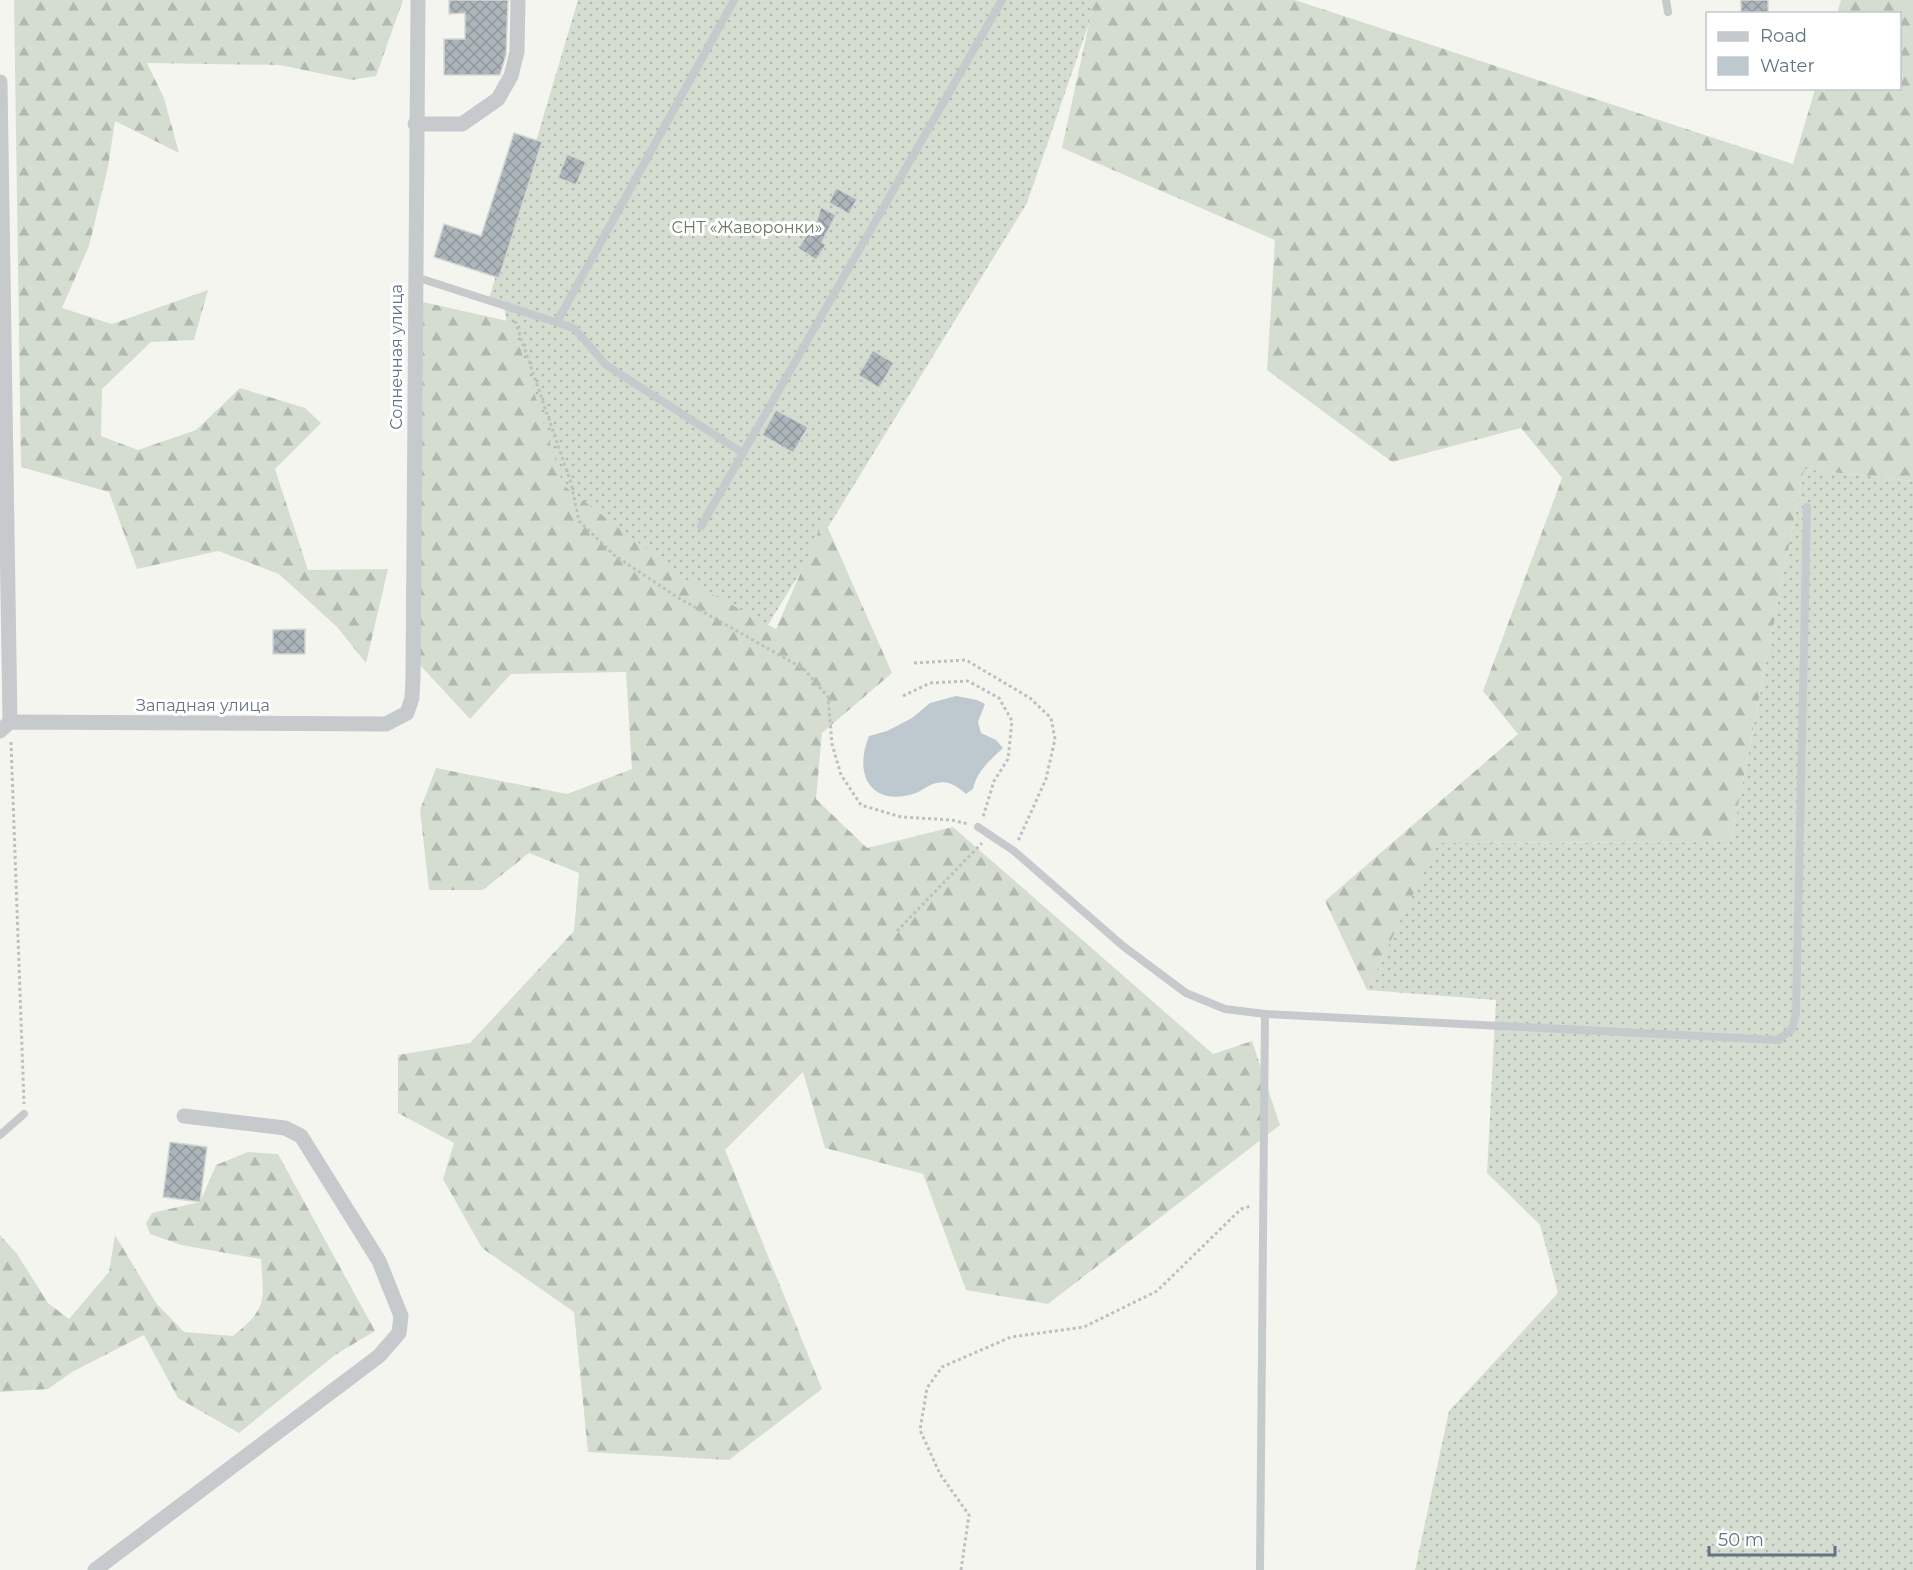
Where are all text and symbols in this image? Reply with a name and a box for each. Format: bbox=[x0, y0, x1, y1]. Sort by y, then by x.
legend bbox=[1706, 12, 1901, 90]
text: Road bbox=[1760, 25, 1807, 47]
text: Water bbox=[1760, 55, 1815, 77]
park label: СНТ «Жаворонки» bbox=[672, 218, 822, 237]
street label: Солнечная улица bbox=[387, 284, 406, 430]
street label: Западная улица bbox=[136, 696, 270, 715]
scale bar bbox=[1709, 1519, 1835, 1557]
text: 50 m bbox=[1718, 1529, 1764, 1551]

